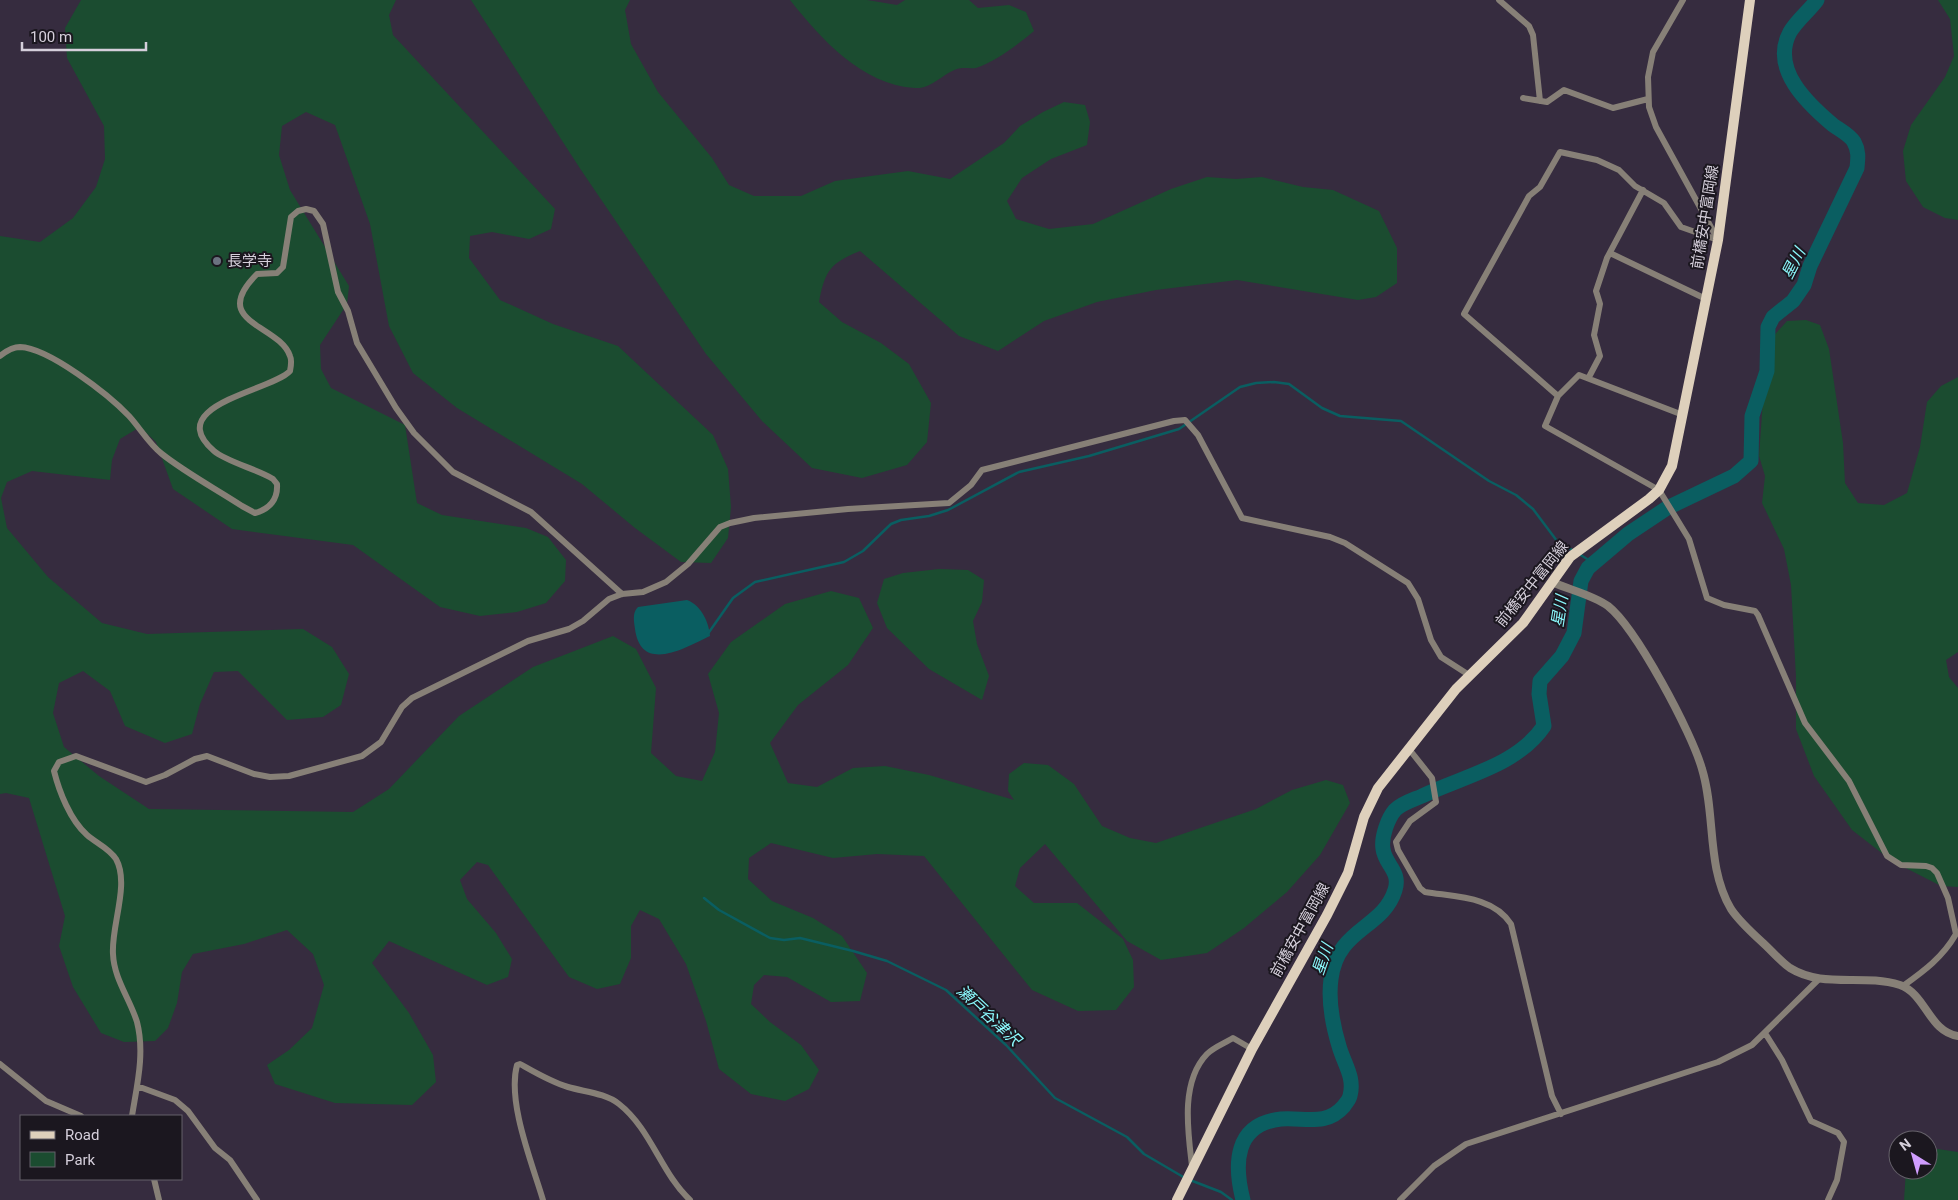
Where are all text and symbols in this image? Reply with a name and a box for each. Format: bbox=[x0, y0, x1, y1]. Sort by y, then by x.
scale bar bbox=[22, 20, 146, 52]
text: 100 m bbox=[30, 28, 72, 46]
street label: 前橋安中富岡線 bbox=[1688, 164, 1722, 270]
water label: 星川 bbox=[1778, 243, 1810, 282]
place label: 長学寺 bbox=[227, 252, 272, 270]
marker: 長学寺 bbox=[211, 255, 223, 267]
street label: 前橋安中富岡線 bbox=[1492, 538, 1572, 630]
water label: 星川 bbox=[1548, 592, 1572, 628]
street label: 前橋安中富岡線 bbox=[1267, 880, 1333, 980]
water label: 星川 bbox=[1308, 939, 1337, 977]
water label: 瀬戸谷津沢 bbox=[953, 981, 1026, 1051]
legend bbox=[20, 1115, 182, 1180]
text: Road bbox=[65, 1126, 99, 1144]
north arrow bbox=[1888, 1130, 1938, 1180]
text: N bbox=[1896, 1135, 1914, 1154]
text: Park bbox=[65, 1151, 96, 1169]

